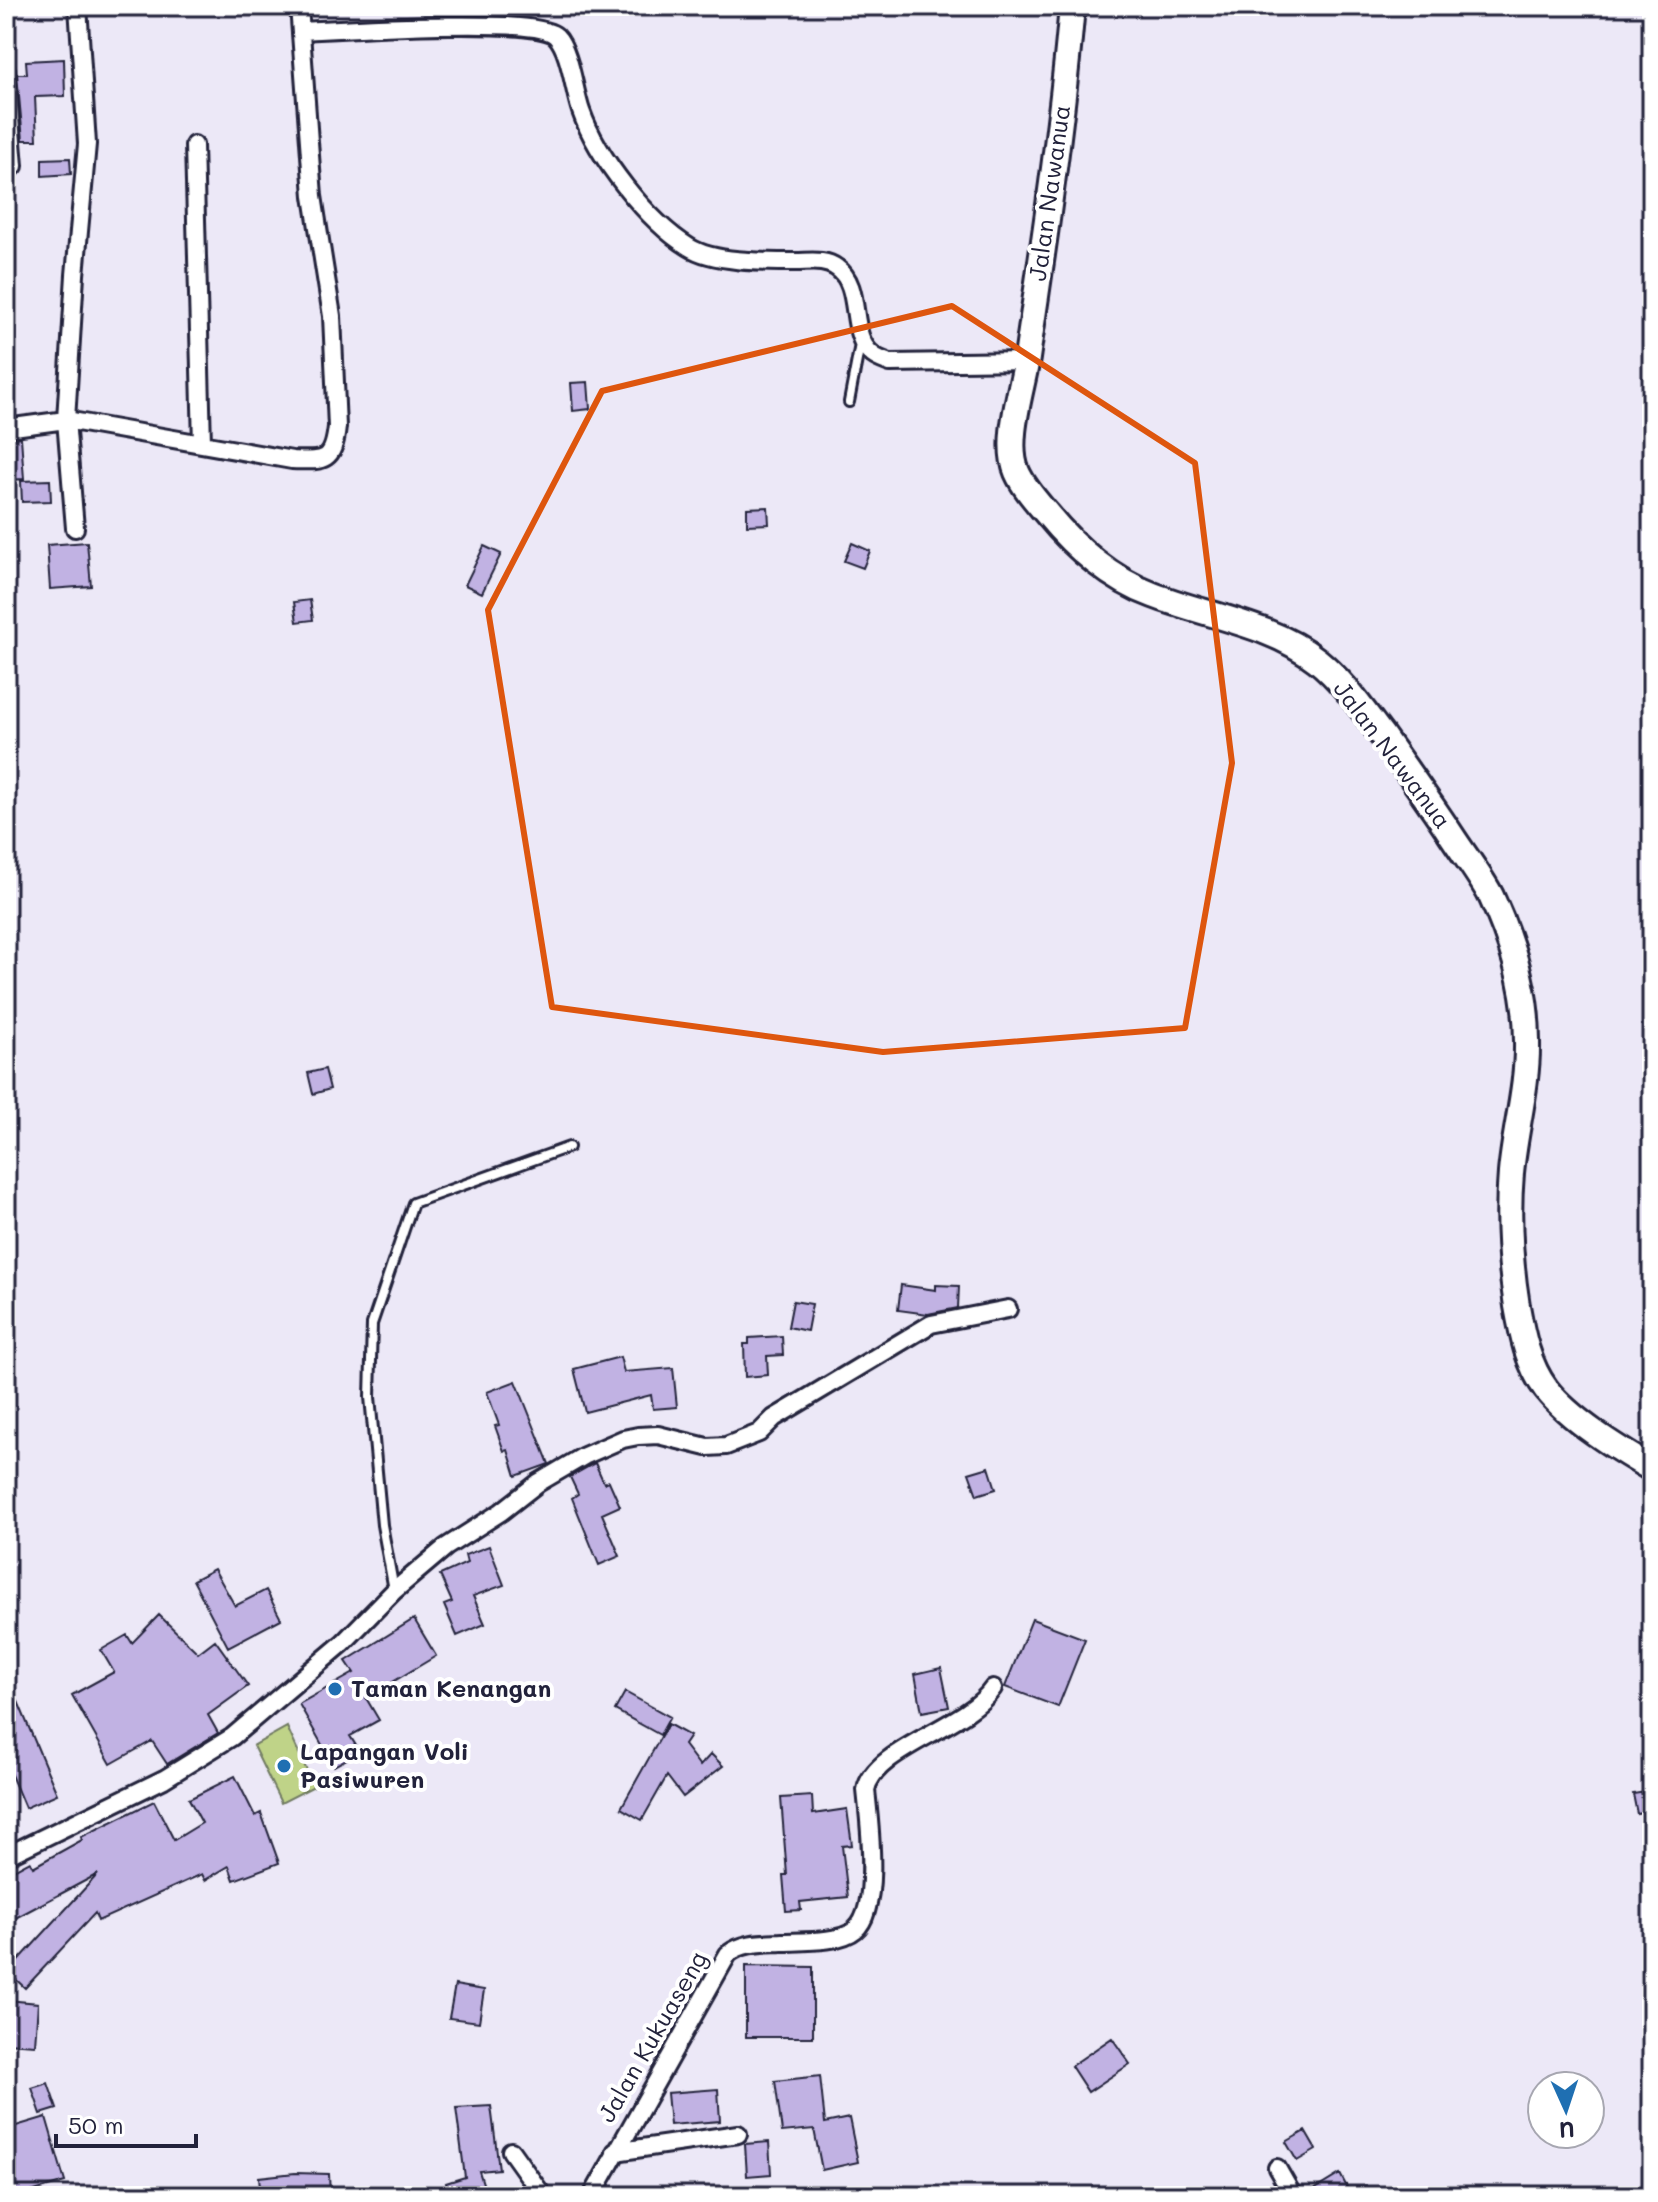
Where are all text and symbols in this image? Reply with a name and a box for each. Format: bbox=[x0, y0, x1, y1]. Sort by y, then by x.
street label: Jalan Nawanua bbox=[1021, 103, 1076, 283]
street label: Jalan Nawanua bbox=[1327, 674, 1459, 834]
place label: Taman Kenangan bbox=[351, 1672, 551, 1703]
marker: Taman Kenangan bbox=[326, 1680, 344, 1698]
place label: Lapangan Voli Pasiwuren bbox=[300, 1735, 469, 1794]
marker: Lapangan Voli Pasiwuren bbox=[275, 1757, 293, 1775]
street label: Jalan Kukuaseng bbox=[590, 1945, 713, 2127]
north arrow bbox=[1526, 2070, 1606, 2150]
scale bar bbox=[56, 2098, 196, 2148]
text: 50 m bbox=[68, 2109, 124, 2140]
text: U bbox=[1559, 2116, 1576, 2145]

